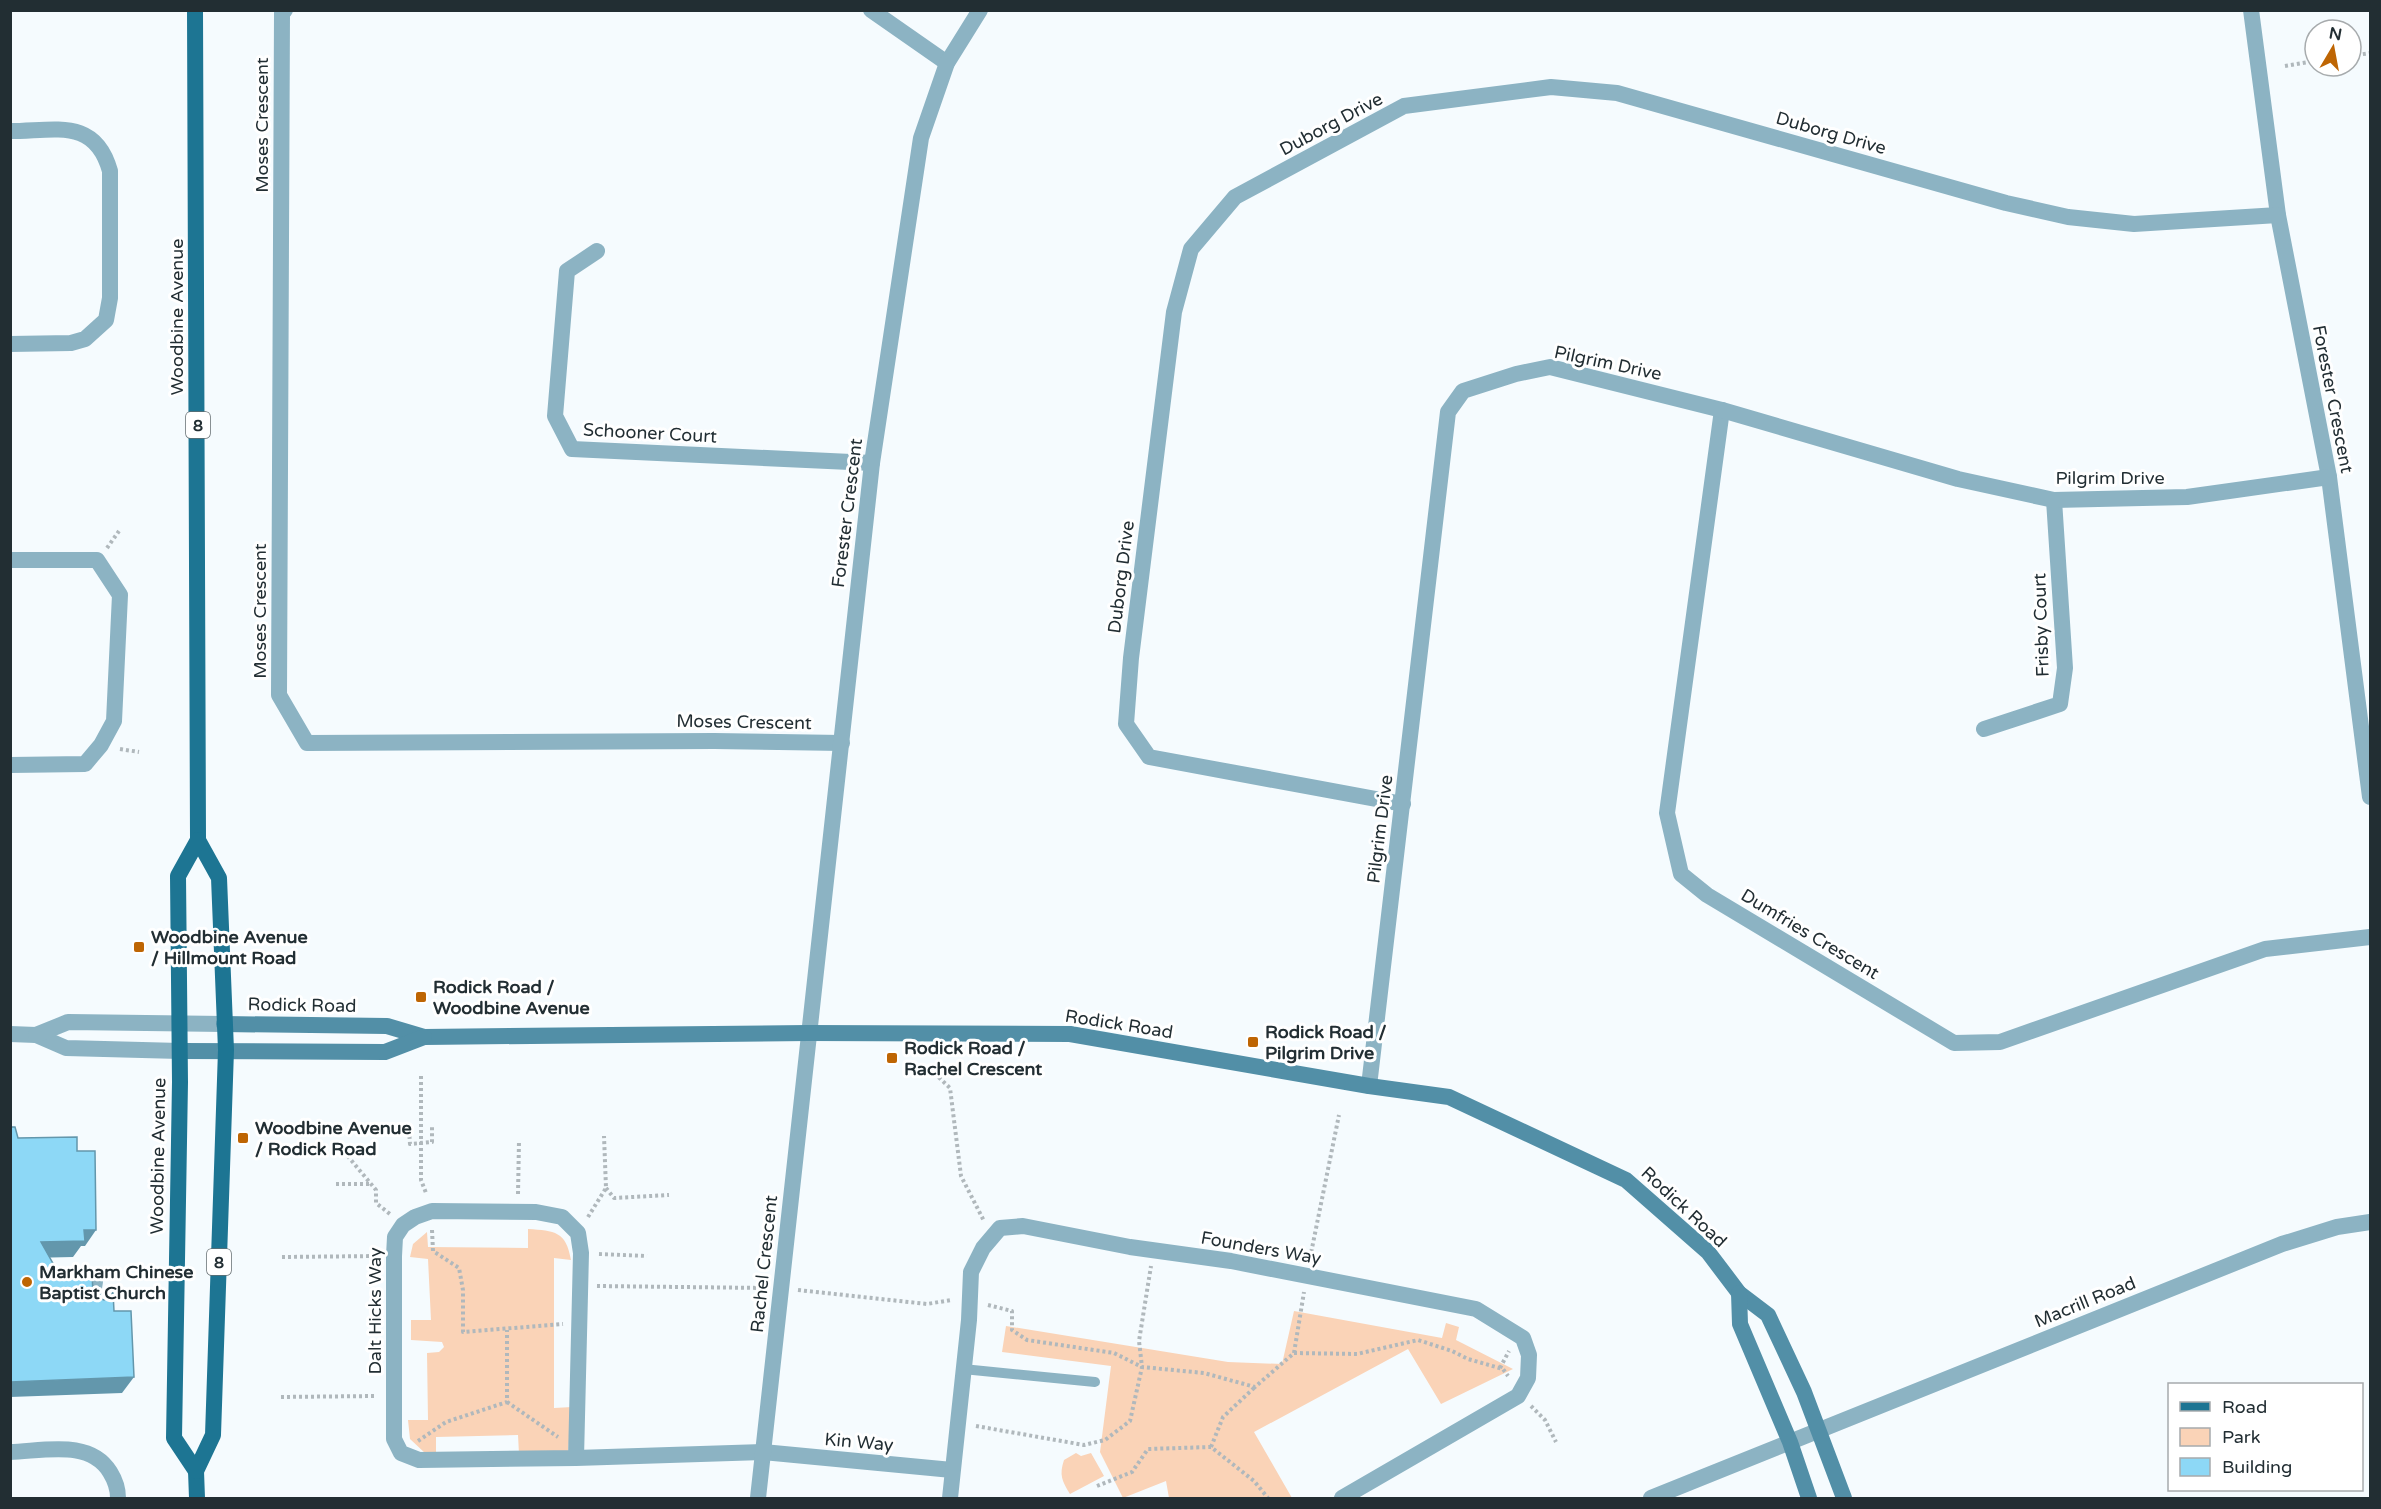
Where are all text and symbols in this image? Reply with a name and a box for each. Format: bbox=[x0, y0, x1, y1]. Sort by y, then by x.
north arrow bbox=[2303, 18, 2363, 78]
text: N bbox=[2327, 23, 2343, 45]
street label: Moses Crescent bbox=[251, 57, 273, 193]
street label: Duborg Drive bbox=[1276, 88, 1386, 160]
street label: Duborg Drive bbox=[1773, 107, 1889, 159]
street label: Woodbine Avenue bbox=[166, 239, 188, 395]
street label: Forester Crescent bbox=[2308, 323, 2358, 475]
street label: Pilgrim Drive bbox=[1552, 341, 1664, 385]
road number: 8 bbox=[186, 412, 210, 438]
street label: Schooner Court bbox=[582, 419, 718, 448]
street label: Forester Crescent bbox=[827, 437, 867, 589]
street label: Pilgrim Drive bbox=[2055, 467, 2165, 489]
street label: Duborg Drive bbox=[1103, 519, 1139, 635]
street label: Moses Crescent bbox=[249, 543, 271, 679]
street label: Frisby Court bbox=[2028, 573, 2054, 677]
street label: Moses Crescent bbox=[676, 710, 812, 734]
street label: Pilgrim Drive bbox=[1362, 773, 1398, 885]
street label: Dumfries Crescent bbox=[1737, 884, 1883, 984]
place label: Woodbine Avenue / Hillmount Road bbox=[151, 926, 308, 969]
marker: Woodbine Avenue / Hillmount Road bbox=[132, 940, 146, 954]
place label: Rodick Road / Woodbine Avenue bbox=[433, 976, 590, 1019]
marker: Rodick Road / Woodbine Avenue bbox=[414, 990, 428, 1004]
street label: Rodick Road bbox=[247, 993, 357, 1017]
street label: Rodick Road bbox=[1063, 1005, 1175, 1043]
place label: Rodick Road / Pilgrim Drive bbox=[1265, 1021, 1387, 1064]
marker: Rodick Road / Pilgrim Drive bbox=[1246, 1035, 1260, 1049]
place label: Rodick Road / Rachel Crescent bbox=[904, 1037, 1042, 1080]
marker: Rodick Road / Rachel Crescent bbox=[885, 1051, 899, 1065]
street label: Woodbine Avenue bbox=[146, 1077, 170, 1235]
place label: Woodbine Avenue / Rodick Road bbox=[255, 1117, 412, 1160]
marker: Woodbine Avenue / Rodick Road bbox=[236, 1131, 250, 1145]
street label: Rodick Road bbox=[1637, 1162, 1731, 1252]
street label: Rachel Crescent bbox=[746, 1194, 782, 1334]
street label: Founders Way bbox=[1199, 1227, 1323, 1269]
street label: Dalt Hicks Way bbox=[364, 1247, 386, 1375]
road number: 8 bbox=[207, 1249, 231, 1275]
place label: Markham Chinese Baptist Church bbox=[39, 1261, 193, 1304]
street label: Macrill Road bbox=[2031, 1272, 2139, 1332]
marker: Markham Chinese Baptist Church bbox=[20, 1275, 34, 1289]
legend bbox=[2168, 1383, 2363, 1491]
text: Road bbox=[2222, 1396, 2267, 1418]
text: Park bbox=[2222, 1426, 2261, 1448]
street label: Kin Way bbox=[824, 1428, 895, 1456]
text: Building bbox=[2222, 1456, 2292, 1478]

